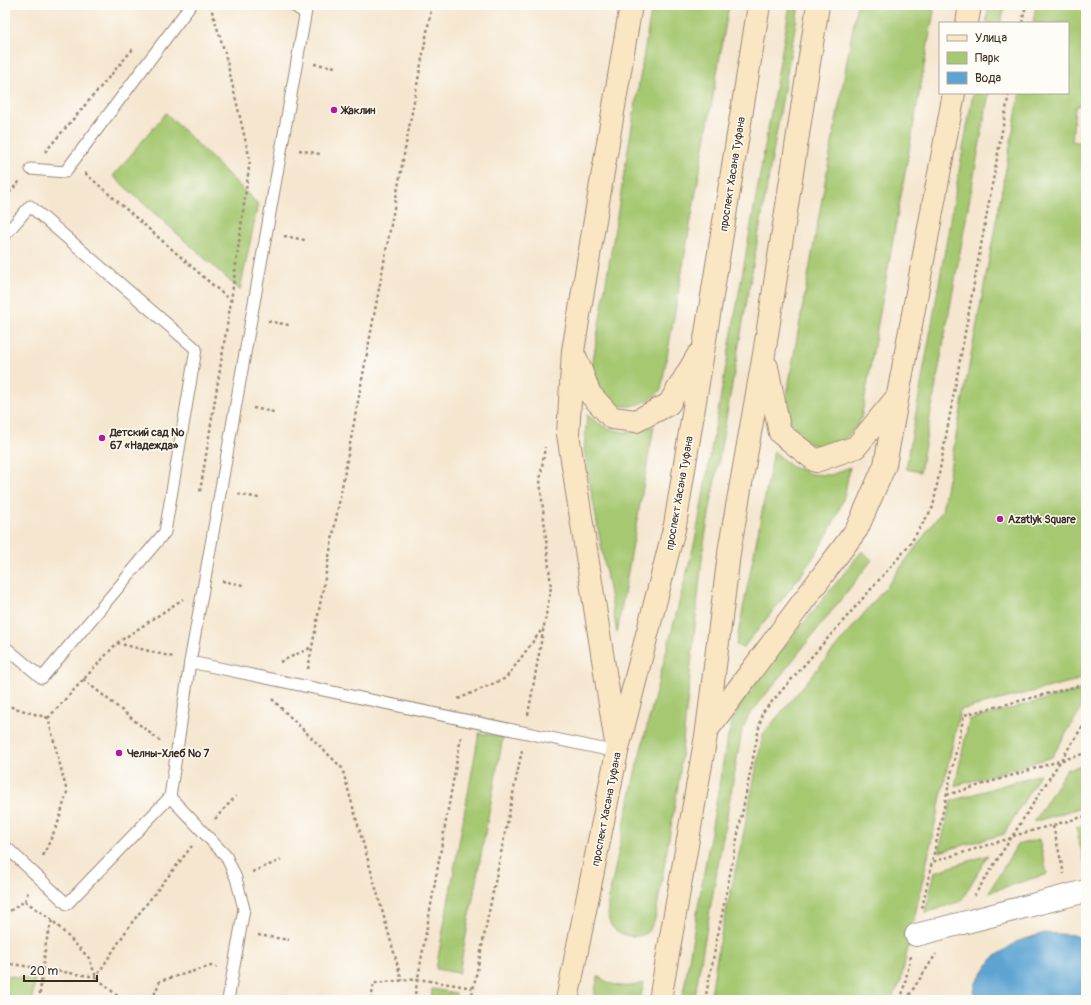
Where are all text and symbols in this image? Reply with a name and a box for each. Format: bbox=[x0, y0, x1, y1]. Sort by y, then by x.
legend bbox=[939, 22, 1069, 94]
text: Улица bbox=[975, 31, 1007, 46]
text: Парк bbox=[975, 51, 1000, 66]
text: Вода bbox=[975, 71, 1001, 86]
place label: Жаклин bbox=[340, 104, 376, 117]
marker: Жаклин bbox=[329, 105, 339, 115]
street label: проспект Хасана Туфана bbox=[717, 116, 748, 232]
place label: Детский сад № 67 «Надежда» bbox=[109, 426, 185, 452]
marker: Детский сад № 67 «Надежда» bbox=[97, 433, 107, 443]
street label: проспект Хасана Туфана bbox=[663, 435, 696, 551]
place label: Azatlyk Square bbox=[1008, 513, 1076, 526]
marker: Azatlyk Square bbox=[995, 514, 1005, 524]
place label: Челны-Хлеб № 7 bbox=[127, 747, 210, 760]
marker: Челны-Хлеб № 7 bbox=[114, 748, 124, 758]
street label: проспект Хасана Туфана bbox=[589, 751, 624, 867]
scale bar bbox=[24, 957, 97, 983]
text: 20 m bbox=[30, 964, 59, 979]

